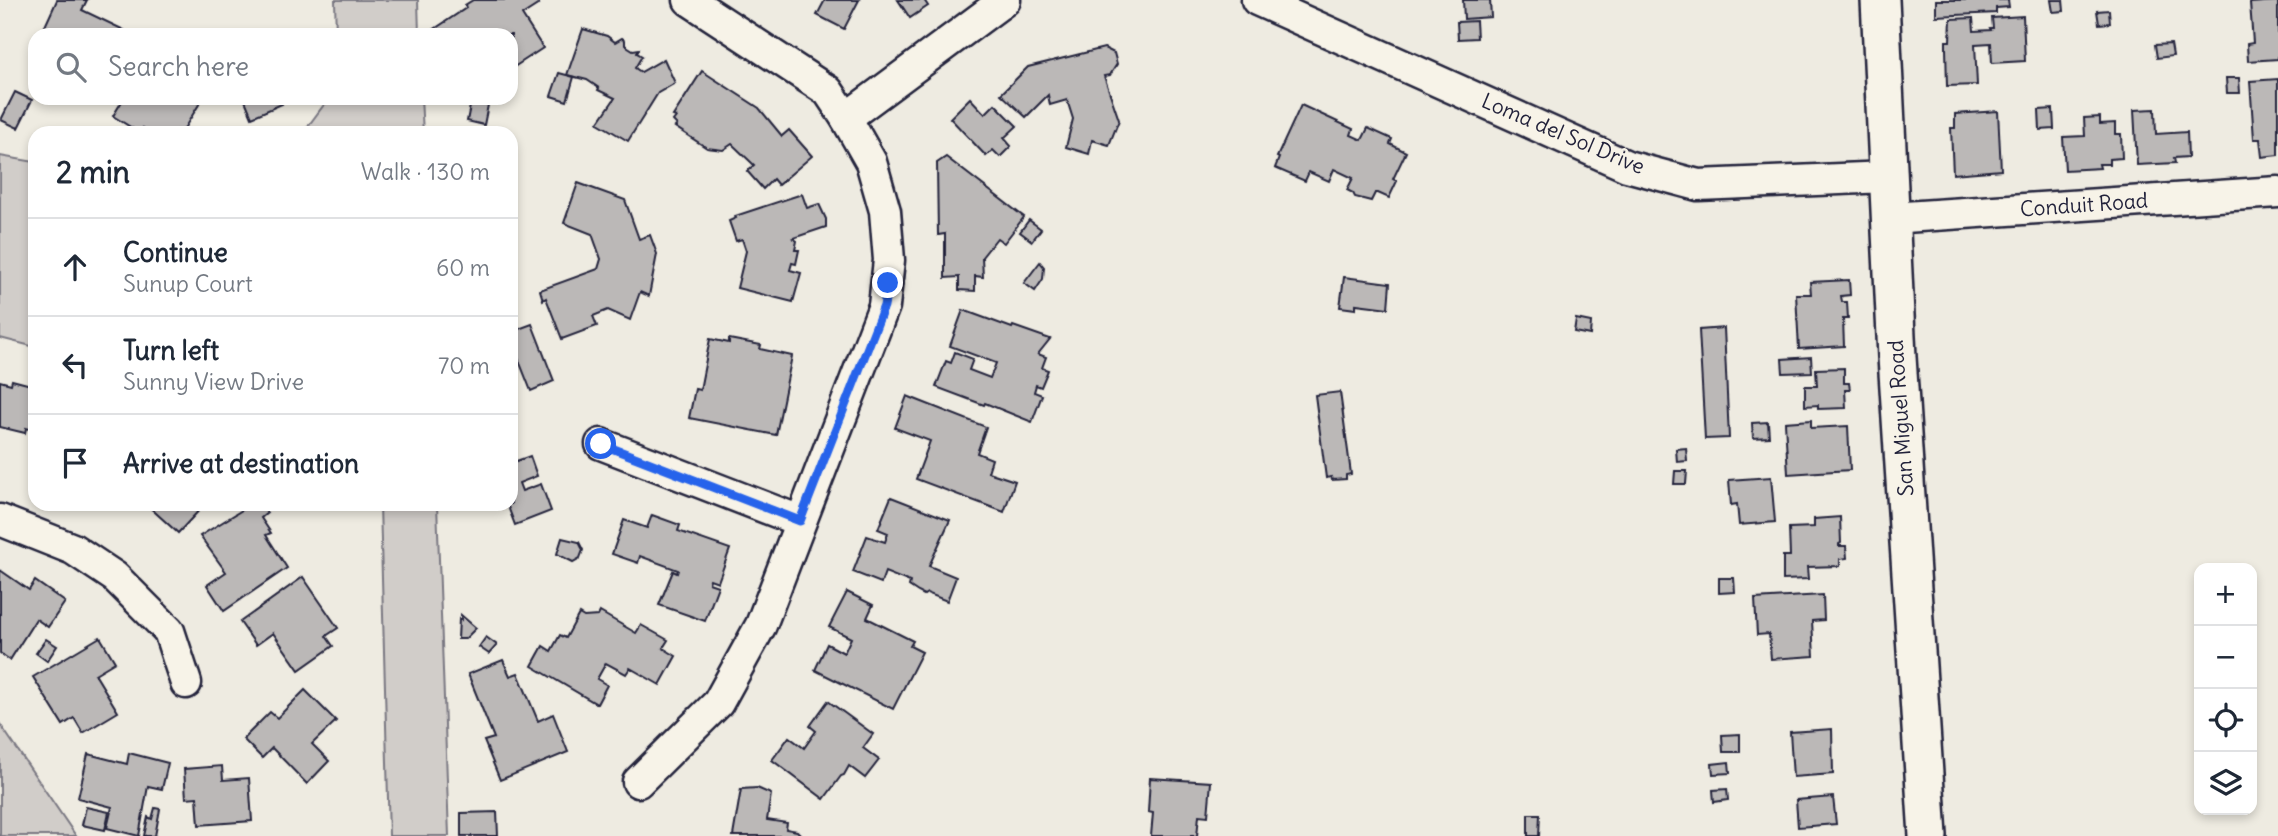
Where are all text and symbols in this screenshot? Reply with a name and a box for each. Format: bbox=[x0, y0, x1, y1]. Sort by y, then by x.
search box bbox=[28, 28, 518, 105]
icon: search bbox=[52, 48, 90, 86]
text: Search here bbox=[108, 50, 249, 83]
street label: Loma del Sol Drive bbox=[1478, 87, 1649, 180]
text: 2 min bbox=[56, 153, 130, 191]
text: Walk · 130 m bbox=[361, 157, 490, 186]
street label: Conduit Road bbox=[2019, 187, 2149, 222]
text: Continue bbox=[123, 236, 228, 269]
icon: ahead bbox=[56, 248, 94, 286]
text: 60 m bbox=[436, 253, 490, 282]
route end bbox=[872, 267, 903, 298]
text: Sunup Court bbox=[123, 269, 253, 298]
text: Turn left bbox=[123, 334, 219, 367]
street label: San Miguel Road bbox=[1882, 339, 1919, 497]
icon: left bbox=[56, 346, 94, 384]
text: 70 m bbox=[438, 351, 490, 380]
text: Sunny View Drive bbox=[123, 367, 304, 396]
route start bbox=[585, 428, 616, 459]
icon: arrive bbox=[56, 444, 94, 482]
text: Arrive at destination bbox=[123, 447, 359, 480]
map controls bbox=[2194, 563, 2257, 815]
button: + bbox=[2194, 563, 2257, 626]
button: − bbox=[2194, 626, 2257, 689]
button: locate bbox=[2194, 689, 2257, 752]
button: layers bbox=[2194, 752, 2257, 815]

